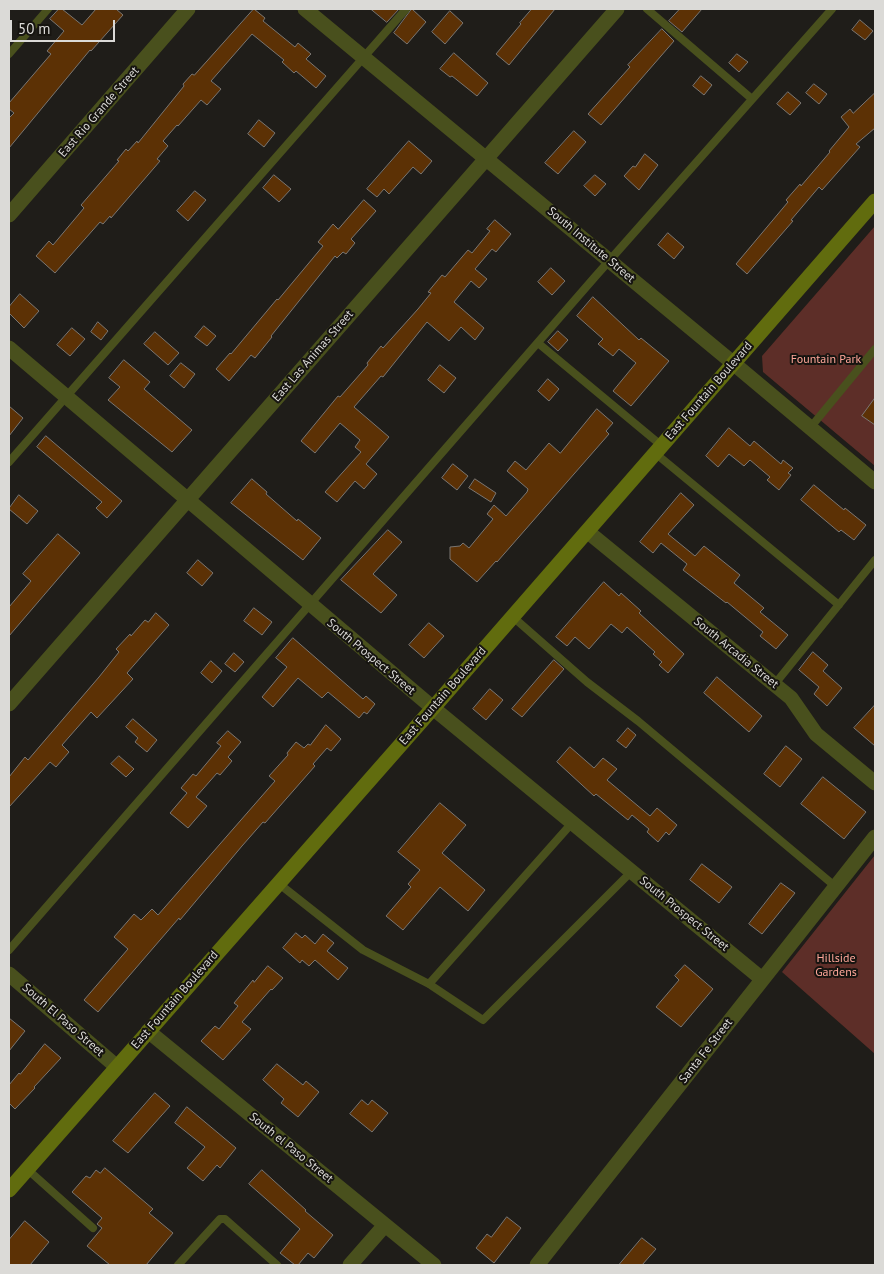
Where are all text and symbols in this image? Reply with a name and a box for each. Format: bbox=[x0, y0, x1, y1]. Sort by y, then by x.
scale bar bbox=[12, 10, 118, 42]
text: 50 m bbox=[18, 19, 51, 38]
street label: East Rio Grande Street bbox=[56, 64, 142, 160]
street label: South Institute Street bbox=[544, 204, 638, 286]
street label: East Las Animas Street bbox=[269, 307, 357, 405]
street label: East Fountain Boulevard bbox=[663, 339, 755, 443]
park label: Fountain Park bbox=[791, 353, 861, 367]
street label: South Arcadia Street bbox=[691, 614, 781, 692]
street label: South Prospect Street bbox=[324, 616, 418, 698]
street label: East Fountain Boulevard bbox=[397, 644, 489, 748]
street label: South Prospect Street bbox=[636, 874, 732, 954]
street label: East Fountain Boulevard bbox=[129, 948, 221, 1052]
park label: Hillside Gardens bbox=[815, 952, 857, 980]
street label: South El Paso Street bbox=[19, 981, 107, 1059]
street label: Santa Fe Street bbox=[676, 1016, 736, 1086]
street label: South el Paso Street bbox=[246, 1110, 336, 1186]

